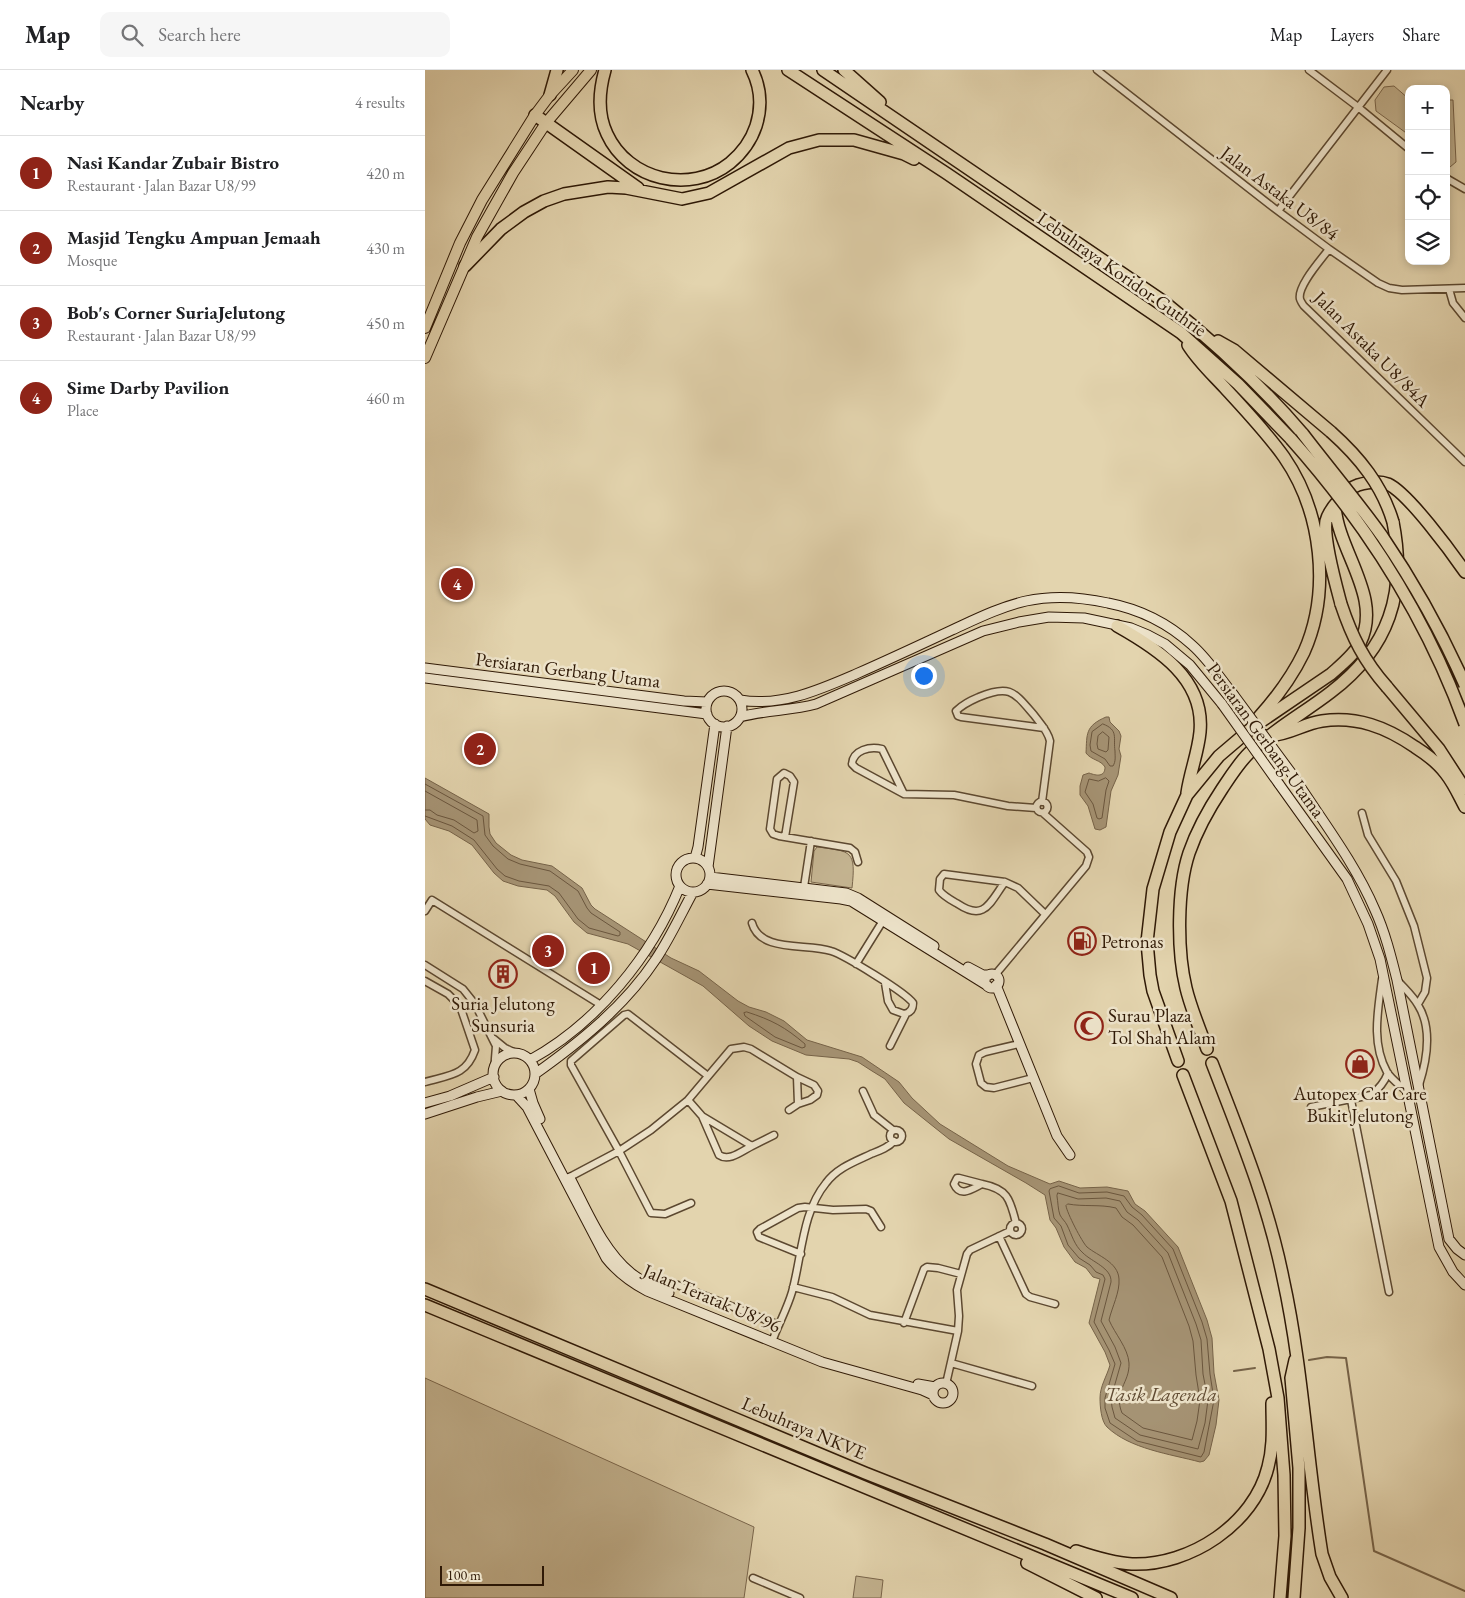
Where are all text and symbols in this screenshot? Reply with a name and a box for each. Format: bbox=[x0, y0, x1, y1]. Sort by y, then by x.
search box bbox=[100, 12, 450, 57]
text: Map bbox=[25, 19, 70, 50]
icon: search bbox=[118, 21, 146, 49]
text: Search here bbox=[158, 22, 241, 47]
text: Map bbox=[1270, 23, 1302, 46]
text: Layers bbox=[1330, 23, 1374, 46]
text: Share bbox=[1402, 23, 1440, 46]
map controls bbox=[1405, 85, 1450, 265]
button: + bbox=[1405, 85, 1450, 130]
text: Nearby bbox=[20, 89, 84, 116]
text: 4 results bbox=[355, 92, 405, 113]
button: − bbox=[1405, 130, 1450, 175]
street label: Jalan Astaka U8/84 bbox=[1214, 139, 1345, 246]
text: Nasi Kandar Zubair Bistro bbox=[67, 150, 279, 175]
text: 1 bbox=[32, 163, 40, 184]
text: 420 m bbox=[366, 163, 405, 184]
text: Restaurant · Jalan Bazar U8/99 bbox=[67, 175, 256, 196]
button: locate bbox=[1405, 175, 1450, 220]
street label: Lebuhraya Koridor Guthrie bbox=[1032, 206, 1212, 342]
button: layers bbox=[1405, 220, 1450, 265]
text: Masjid Tengku Ampuan Jemaah bbox=[67, 225, 321, 250]
text: 2 bbox=[32, 238, 40, 259]
text: 430 m bbox=[366, 238, 405, 259]
text: Mosque bbox=[67, 250, 117, 271]
street label: Jalan Astaka U8/84A bbox=[1307, 284, 1436, 413]
text: Bob's Corner SuriaJelutong bbox=[67, 300, 285, 325]
text: 3 bbox=[32, 313, 40, 334]
text: 450 m bbox=[366, 313, 405, 334]
text: Restaurant · Jalan Bazar U8/99 bbox=[67, 325, 256, 346]
text: Sime Darby Pavilion bbox=[67, 375, 229, 400]
text: 4 bbox=[32, 388, 40, 409]
text: 460 m bbox=[366, 388, 405, 409]
text: Place bbox=[67, 400, 99, 421]
pin: 4 bbox=[441, 565, 473, 603]
street label: Persiaran Gerbang Utama bbox=[474, 646, 662, 694]
street label: Persiaran Gerbang Utama bbox=[1201, 657, 1331, 823]
your location bbox=[911, 663, 937, 689]
pin: 2 bbox=[464, 730, 496, 768]
fuel station icon: Petronas bbox=[1067, 926, 1097, 956]
place label: Petronas bbox=[1101, 929, 1163, 954]
pin: 3 bbox=[532, 932, 564, 970]
pin: 1 bbox=[578, 949, 610, 987]
building icon: Suria Jelutong Sunsuria bbox=[488, 959, 518, 989]
place label: Suria Jelutong Sunsuria bbox=[451, 991, 555, 1038]
place label: Surau Plaza Tol Shah Alam bbox=[1108, 1003, 1216, 1050]
mosque icon: Surau Plaza Tol Shah Alam bbox=[1074, 1011, 1104, 1041]
shop icon: Autopex Car Care Bukit Jelutong bbox=[1345, 1049, 1375, 1079]
place label: Autopex Car Care Bukit Jelutong bbox=[1292, 1081, 1427, 1128]
street label: Jalan Teratak U8/96 bbox=[637, 1257, 785, 1338]
water label: Tasik Lagenda bbox=[1105, 1381, 1217, 1407]
street label: Lebuhraya NKVE bbox=[738, 1391, 870, 1466]
scale bar bbox=[440, 1563, 544, 1586]
text: 100 m bbox=[447, 1566, 481, 1584]

